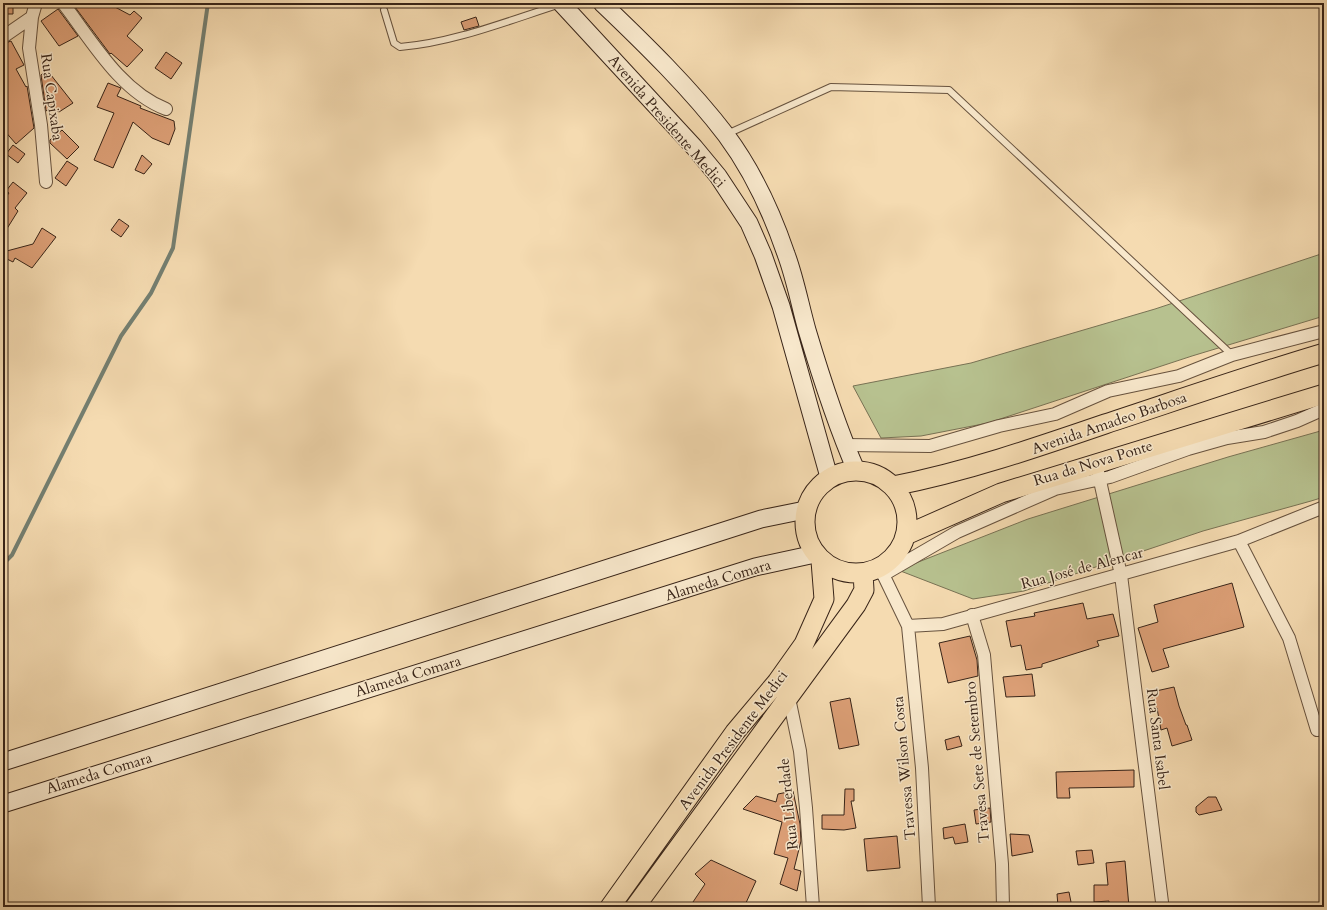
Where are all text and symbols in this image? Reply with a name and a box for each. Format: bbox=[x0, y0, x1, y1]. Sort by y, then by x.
street label: Avenida Presidente Medici bbox=[604, 50, 730, 192]
street label: Rua Capixaba bbox=[36, 52, 68, 142]
street label: Avenida Amadeo Barbosa bbox=[1029, 387, 1190, 459]
street label: Rua da Nova Ponte bbox=[1031, 435, 1155, 491]
street label: Rua José de Alencar bbox=[1019, 542, 1146, 594]
street label: Alameda Comara bbox=[663, 554, 774, 606]
street label: Alameda Comara bbox=[353, 650, 464, 702]
street label: Avenida Presidente Medici bbox=[674, 666, 792, 814]
street label: Travesa Sete de Setembro bbox=[960, 681, 994, 843]
street label: Rua Santa Isabel bbox=[1142, 687, 1174, 791]
street label: Travessa Wilson Costa bbox=[888, 695, 920, 841]
street label: Alameda Comara bbox=[44, 747, 155, 799]
street label: Rua Liberdade bbox=[773, 757, 803, 851]

